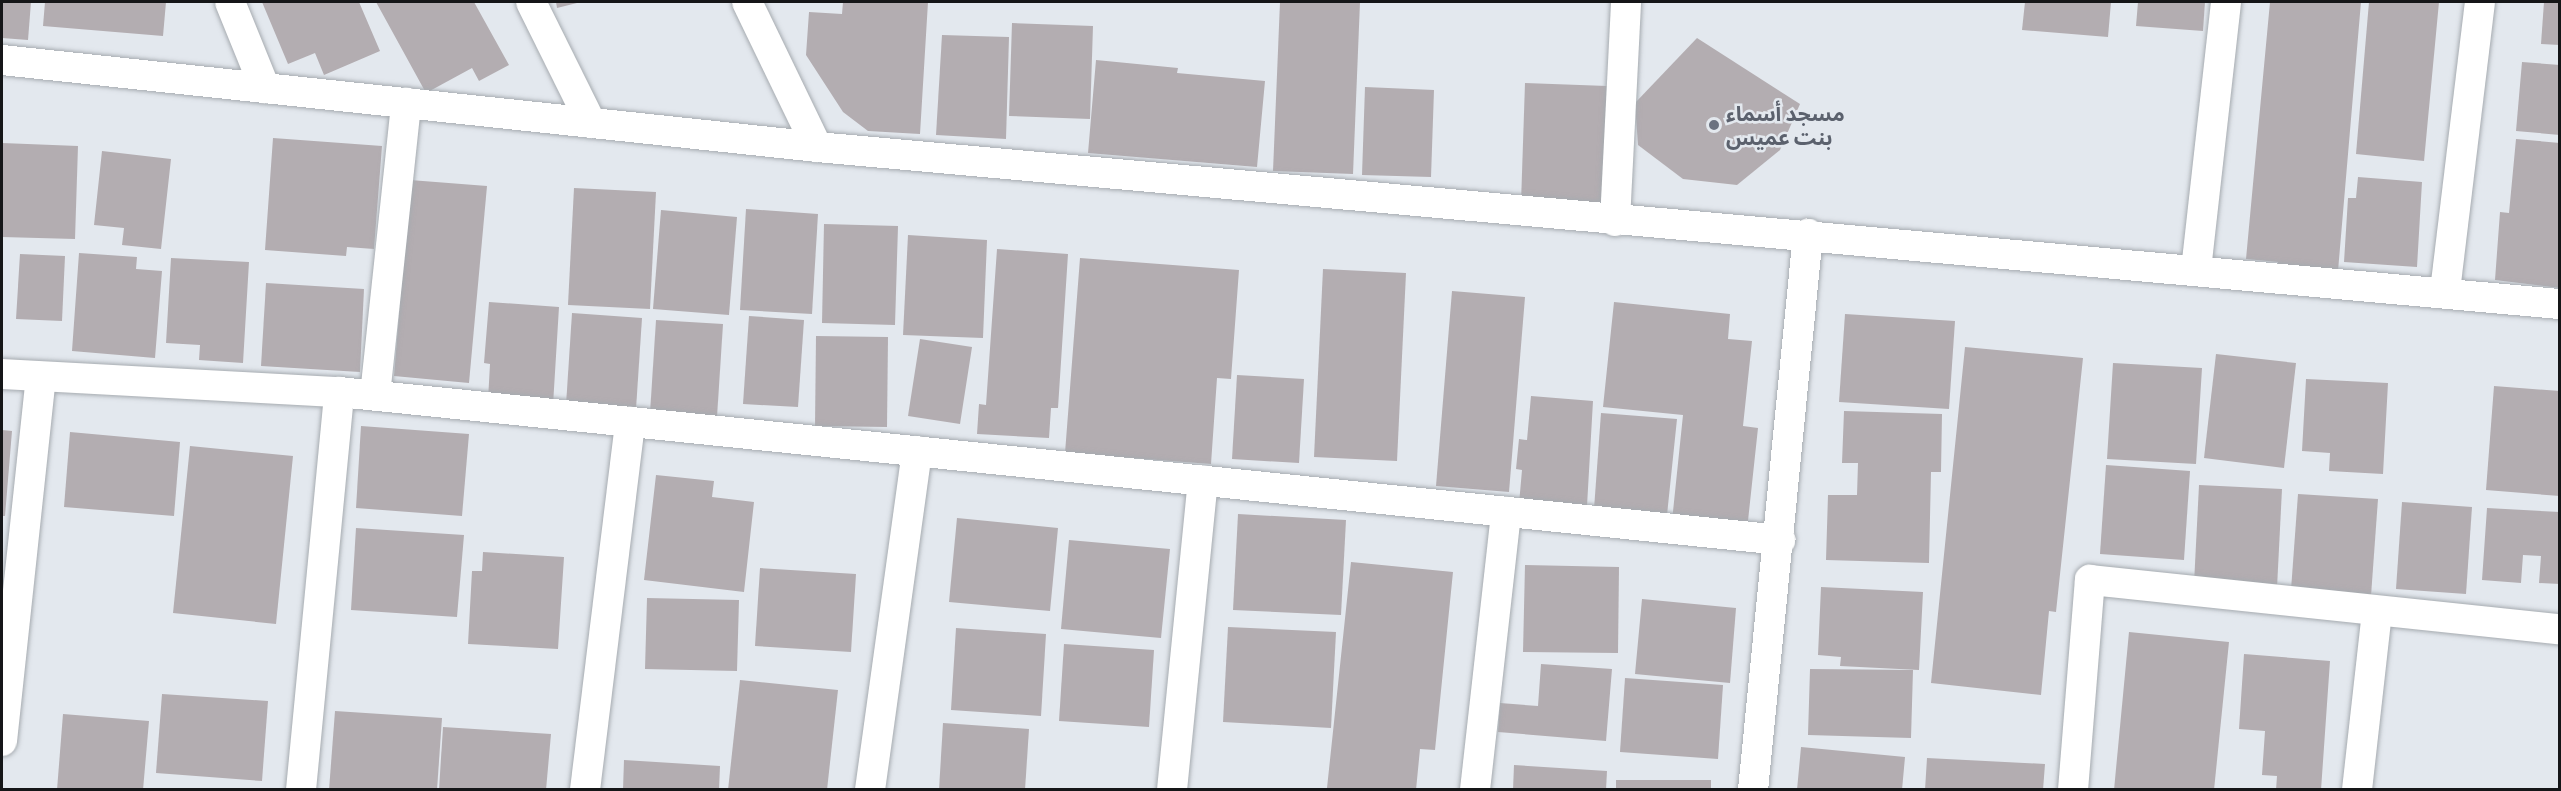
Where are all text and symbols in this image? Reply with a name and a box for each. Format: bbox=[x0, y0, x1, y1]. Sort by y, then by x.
place label: مسجد أسماء بنت عميس bbox=[1726, 100, 1845, 150]
marker: مسجد أسماء بنت عميس bbox=[1707, 118, 1721, 132]

